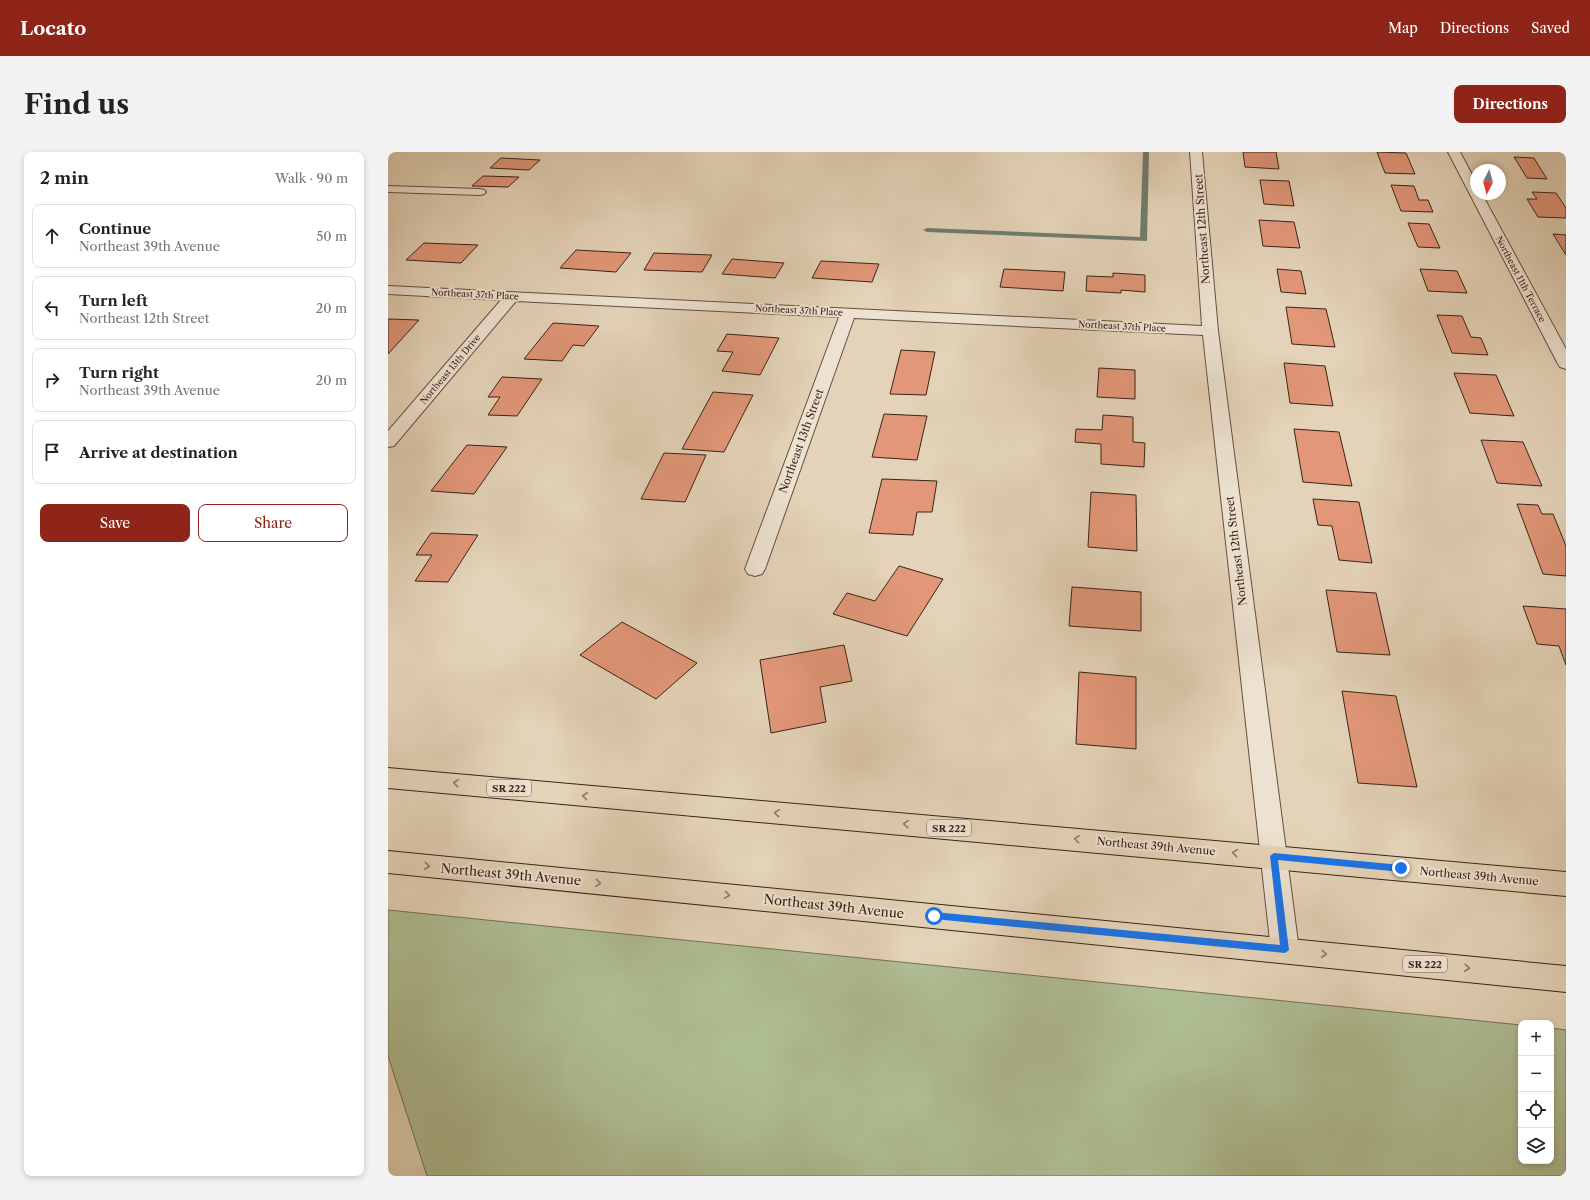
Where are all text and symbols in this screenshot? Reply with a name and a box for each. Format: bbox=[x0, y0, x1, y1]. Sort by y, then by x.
text: Locato bbox=[20, 17, 86, 40]
text: Map bbox=[1388, 19, 1418, 37]
text: Directions bbox=[1440, 19, 1509, 37]
text: Saved bbox=[1531, 19, 1570, 37]
button: Directions bbox=[1454, 85, 1566, 123]
text: Find us bbox=[24, 87, 129, 121]
north arrow bbox=[1470, 164, 1506, 200]
text: 2 min bbox=[40, 168, 89, 188]
text: Walk · 90 m bbox=[275, 170, 348, 186]
street label: Northeast 12th Street bbox=[1191, 173, 1213, 285]
text: Continue bbox=[79, 219, 151, 238]
icon: ahead bbox=[41, 225, 63, 247]
text: 50 m bbox=[316, 228, 347, 244]
street label: Northeast 11th Terrace bbox=[1494, 234, 1548, 324]
text: Northeast 39th Avenue bbox=[79, 238, 220, 254]
street label: Northeast 37th Place bbox=[431, 286, 519, 302]
text: Turn left bbox=[79, 291, 148, 310]
icon: left bbox=[41, 297, 63, 319]
text: 20 m bbox=[316, 300, 347, 316]
street label: Northeast 37th Place bbox=[755, 302, 843, 318]
text: Northeast 12th Street bbox=[79, 310, 209, 326]
street label: Northeast 37th Place bbox=[1078, 318, 1166, 334]
street label: Northeast 13th Drive bbox=[418, 332, 482, 406]
text: Turn right bbox=[79, 363, 159, 382]
icon: right bbox=[41, 369, 63, 391]
text: 20 m bbox=[316, 372, 347, 388]
text: Northeast 39th Avenue bbox=[79, 382, 220, 398]
street label: Northeast 13th Street bbox=[776, 387, 826, 495]
icon: arrive bbox=[41, 441, 63, 463]
text: Arrive at destination bbox=[79, 443, 238, 462]
street label: Northeast 12th Street bbox=[1222, 495, 1250, 607]
button: Save bbox=[40, 504, 190, 542]
button: Share bbox=[198, 504, 348, 542]
one-way arrow bbox=[453, 779, 459, 788]
road number: SR 222 bbox=[487, 780, 531, 796]
one-way arrow bbox=[582, 791, 588, 800]
one-way arrow bbox=[774, 808, 780, 817]
one-way arrow bbox=[903, 820, 909, 829]
road number: SR 222 bbox=[927, 820, 971, 836]
street label: Northeast 39th Avenue bbox=[1096, 834, 1216, 858]
one-way arrow bbox=[1074, 835, 1080, 844]
one-way arrow bbox=[1232, 849, 1238, 858]
route end bbox=[1392, 859, 1410, 877]
street label: Northeast 39th Avenue bbox=[440, 860, 582, 888]
one-way arrow bbox=[424, 862, 430, 871]
street label: Northeast 39th Avenue bbox=[1419, 864, 1539, 888]
one-way arrow bbox=[595, 878, 601, 887]
one-way arrow bbox=[724, 890, 730, 899]
street label: Northeast 39th Avenue bbox=[763, 891, 905, 921]
route start bbox=[925, 907, 943, 925]
one-way arrow bbox=[1321, 949, 1327, 958]
road number: SR 222 bbox=[1403, 956, 1447, 972]
one-way arrow bbox=[1464, 964, 1470, 973]
map controls bbox=[1518, 1020, 1554, 1164]
button: + bbox=[1518, 1020, 1554, 1056]
button: − bbox=[1518, 1056, 1554, 1092]
button: locate bbox=[1518, 1092, 1554, 1128]
button: layers bbox=[1518, 1128, 1554, 1164]

